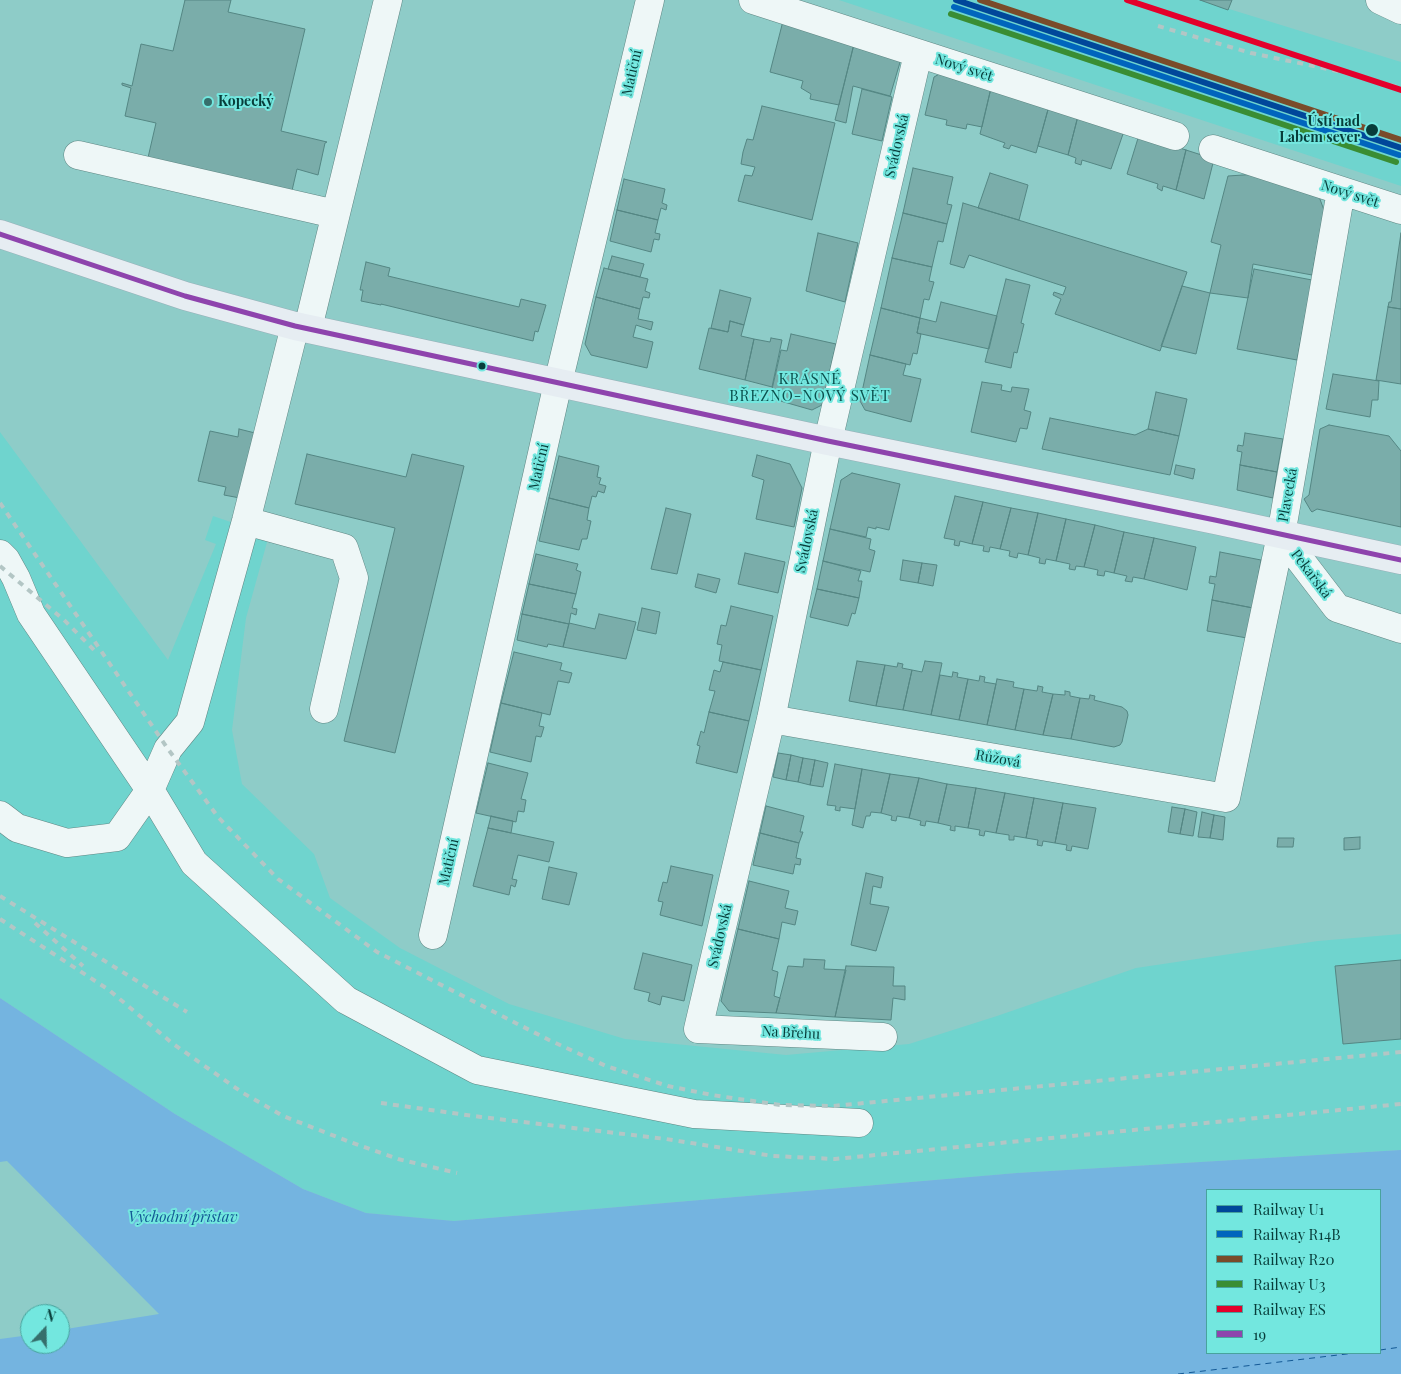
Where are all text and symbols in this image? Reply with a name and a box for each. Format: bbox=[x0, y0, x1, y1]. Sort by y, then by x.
street label: Matiční bbox=[618, 48, 646, 98]
street label: Nový svět bbox=[933, 51, 995, 85]
place label: Kopecký bbox=[218, 94, 274, 110]
marker: Kopecký bbox=[202, 96, 214, 108]
street label: Svádovská bbox=[882, 113, 912, 179]
place label: Ústí nad Labem sever bbox=[1279, 114, 1360, 146]
marker: Ústí nad Labem sever bbox=[1364, 122, 1380, 138]
street label: Nový svět bbox=[1319, 177, 1381, 211]
unlabelled marker bbox=[477, 361, 487, 371]
district label: KRÁSNÉ BŘEZNO-NOVÝ SVĚT bbox=[727, 370, 893, 405]
street label: Matiční bbox=[525, 442, 553, 492]
street label: Plavecká bbox=[1275, 467, 1301, 523]
street label: Svádovská bbox=[792, 508, 822, 574]
street label: Pekařská bbox=[1287, 546, 1335, 602]
street label: Růžová bbox=[974, 747, 1022, 771]
street label: Matiční bbox=[435, 837, 463, 887]
street label: Svádovská bbox=[705, 903, 735, 969]
street label: Na Břehu bbox=[762, 1023, 820, 1043]
legend bbox=[1206, 1189, 1381, 1354]
text: Railway U1 bbox=[1253, 1199, 1324, 1219]
water label: Východní přístav bbox=[128, 1208, 238, 1226]
text: Railway R14B bbox=[1253, 1224, 1341, 1244]
text: Railway R20 bbox=[1253, 1249, 1335, 1269]
text: Railway U3 bbox=[1253, 1274, 1326, 1294]
text: Railway ES bbox=[1253, 1299, 1326, 1319]
north arrow bbox=[20, 1304, 70, 1354]
text: N bbox=[42, 1305, 58, 1326]
text: 19 bbox=[1253, 1324, 1266, 1344]

